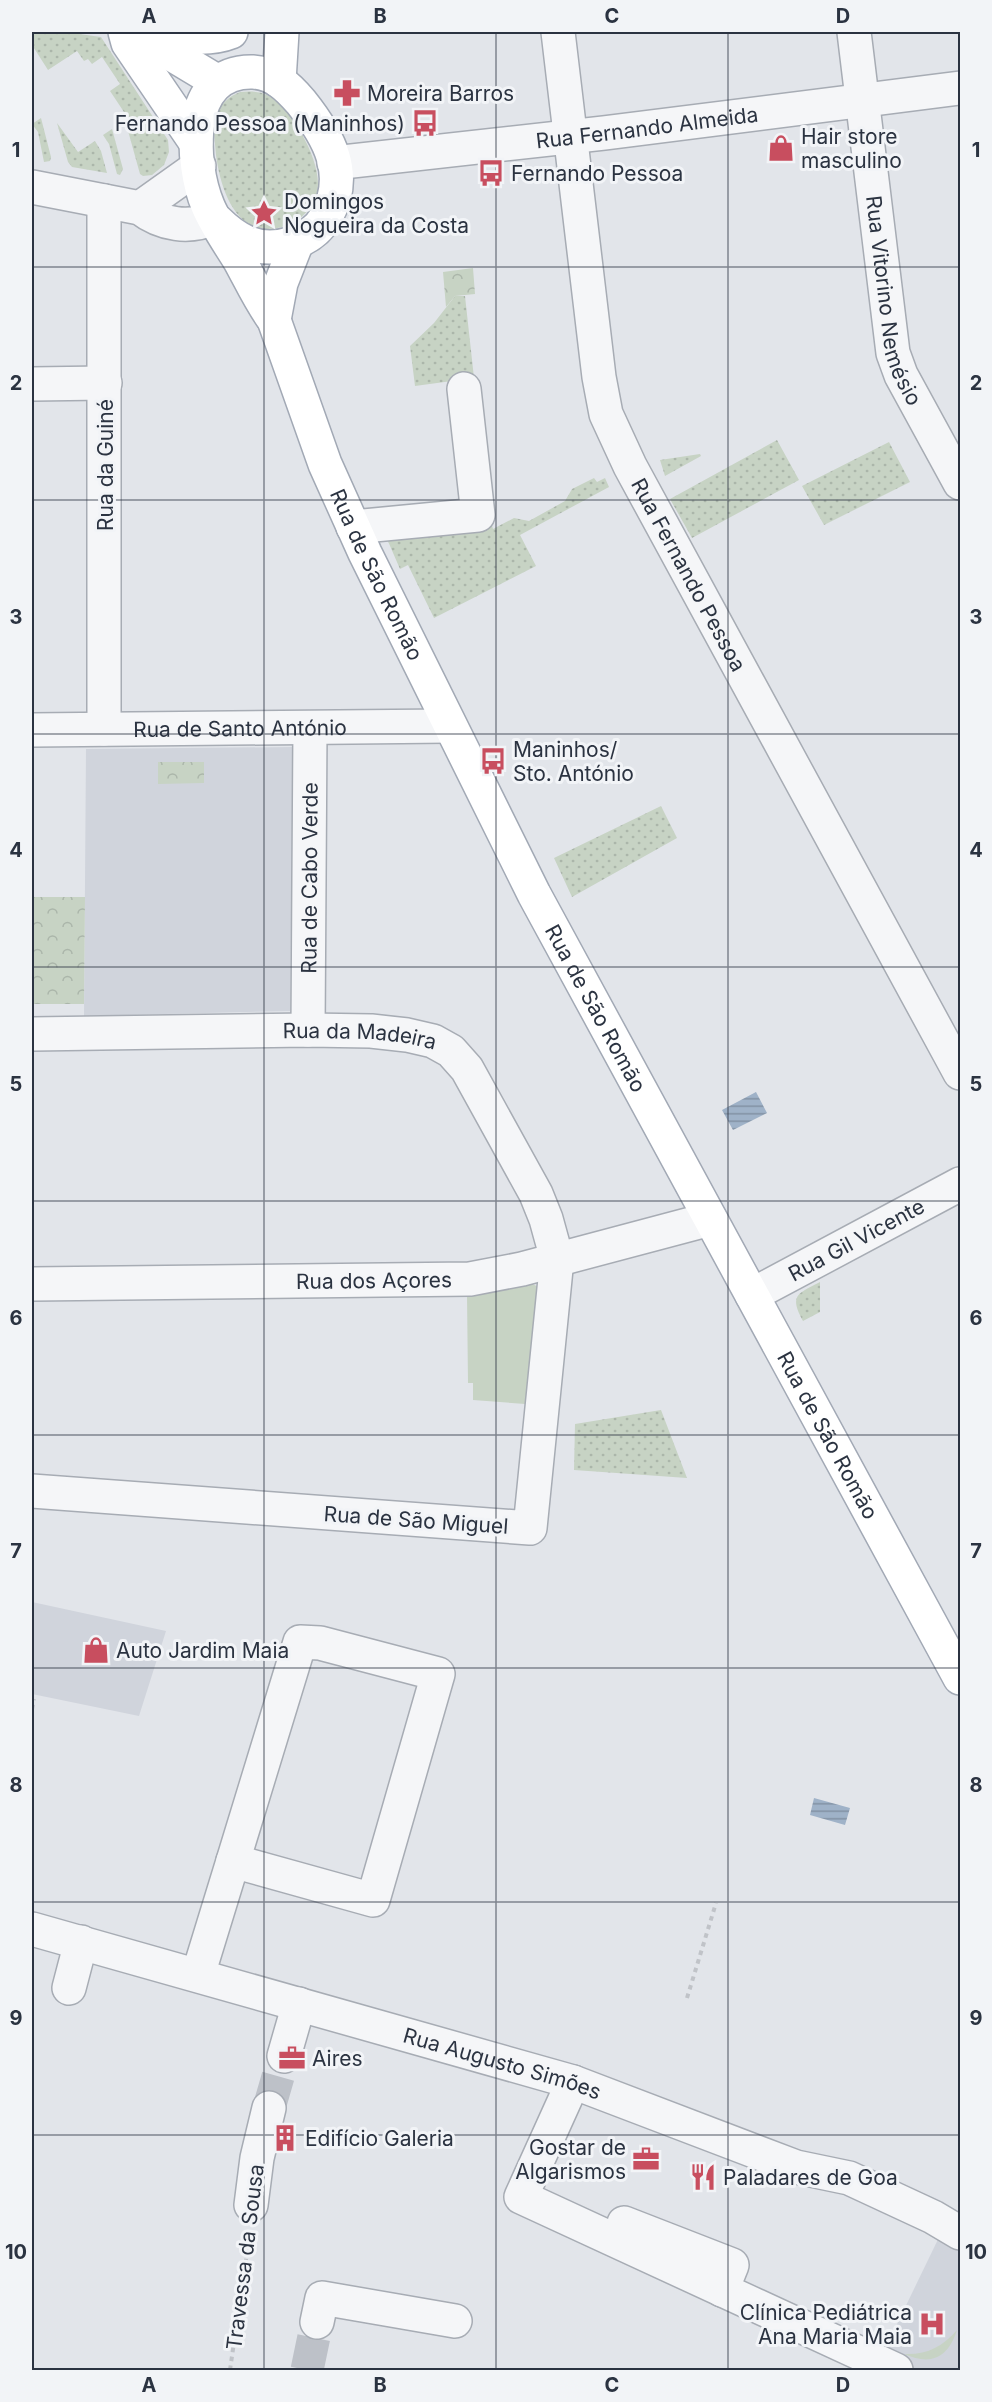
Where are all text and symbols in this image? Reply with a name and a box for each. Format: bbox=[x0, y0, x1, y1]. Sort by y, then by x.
text: A bbox=[142, 4, 157, 28]
text: B bbox=[373, 4, 387, 28]
text: C bbox=[605, 4, 619, 28]
text: D bbox=[836, 4, 850, 28]
pharmacy icon: Moreira Barros bbox=[332, 78, 362, 108]
place label: Moreira Barros bbox=[367, 81, 514, 106]
street label: Rua Fernando Almeida bbox=[535, 101, 760, 153]
bus stop icon: Fernando Pessoa (Maninhos) bbox=[410, 108, 440, 138]
place label: Fernando Pessoa (Maninhos) bbox=[115, 111, 405, 136]
place label: Hair store masculino bbox=[801, 124, 902, 173]
shop icon: Hair store masculino bbox=[766, 133, 796, 163]
text: 1 bbox=[12, 138, 20, 162]
text: 1 bbox=[972, 138, 980, 162]
bus stop icon: Fernando Pessoa bbox=[476, 158, 506, 188]
place label: Fernando Pessoa bbox=[511, 161, 683, 186]
place label: Domingos Nogueira da Costa bbox=[284, 189, 469, 238]
street label: Rua Vitorino Nemésio bbox=[861, 194, 927, 409]
place icon: Domingos Nogueira da Costa bbox=[249, 198, 279, 228]
text: 2 bbox=[10, 371, 22, 395]
text: 2 bbox=[970, 371, 982, 395]
street label: Rua da Guiné bbox=[93, 399, 118, 531]
street label: Rua Fernando Pessoa bbox=[626, 474, 752, 676]
street label: Rua de São Romão bbox=[325, 485, 429, 664]
text: 3 bbox=[10, 605, 22, 629]
text: 3 bbox=[970, 605, 982, 629]
street label: Rua de Santo António bbox=[133, 714, 347, 742]
place label: Maninhos/ Sto. António bbox=[513, 737, 634, 786]
bus stop icon: Maninhos/ Sto. António bbox=[478, 746, 508, 776]
street label: Rua de Cabo Verde bbox=[296, 782, 322, 974]
text: 4 bbox=[9, 838, 23, 862]
text: 4 bbox=[969, 838, 983, 862]
street label: Rua de São Romão bbox=[540, 920, 652, 1096]
street label: Rua da Madeira bbox=[282, 1017, 439, 1054]
text: 5 bbox=[10, 1072, 22, 1096]
text: 5 bbox=[970, 1072, 982, 1096]
street label: Rua Gil Vicente bbox=[784, 1193, 928, 1286]
street label: Rua dos Açores bbox=[296, 1267, 452, 1293]
text: 6 bbox=[10, 1306, 23, 1330]
text: 6 bbox=[970, 1306, 983, 1330]
street label: Rua de São Romão bbox=[772, 1347, 884, 1523]
street label: Rua de São Miguel bbox=[323, 1501, 509, 1539]
text: 7 bbox=[10, 1539, 22, 1563]
text: 7 bbox=[970, 1539, 982, 1563]
shop icon: Auto Jardim Maia bbox=[81, 1635, 111, 1665]
place label: Auto Jardim Maia bbox=[116, 1638, 289, 1663]
text: 8 bbox=[9, 1773, 23, 1797]
text: 8 bbox=[969, 1773, 983, 1797]
text: 9 bbox=[10, 2006, 23, 2030]
text: 9 bbox=[970, 2006, 983, 2030]
street label: Rua Augusto Simões bbox=[400, 2022, 605, 2104]
office icon: Aires bbox=[277, 2043, 307, 2073]
place label: Aires bbox=[312, 2046, 363, 2071]
building icon: Edifício Galeria bbox=[270, 2123, 300, 2153]
place label: Edifício Galeria bbox=[305, 2126, 454, 2151]
place label: Gostar de Algarismos bbox=[515, 2135, 626, 2184]
office icon: Gostar de Algarismos bbox=[631, 2144, 661, 2174]
restaurant icon: Paladares de Goa bbox=[688, 2162, 718, 2192]
street label: Travessa da Sousa bbox=[221, 2163, 269, 2351]
place label: Paladares de Goa bbox=[723, 2165, 898, 2190]
text: 10 bbox=[5, 2240, 27, 2264]
text: 10 bbox=[965, 2240, 987, 2264]
place label: Clínica Pediátrica Ana Maria Maia bbox=[740, 2300, 912, 2349]
hospital icon: Clínica Pediátrica Ana Maria Maia bbox=[917, 2309, 947, 2339]
text: A bbox=[142, 2373, 157, 2397]
text: B bbox=[373, 2373, 387, 2397]
text: C bbox=[605, 2373, 619, 2397]
text: D bbox=[836, 2373, 850, 2397]

